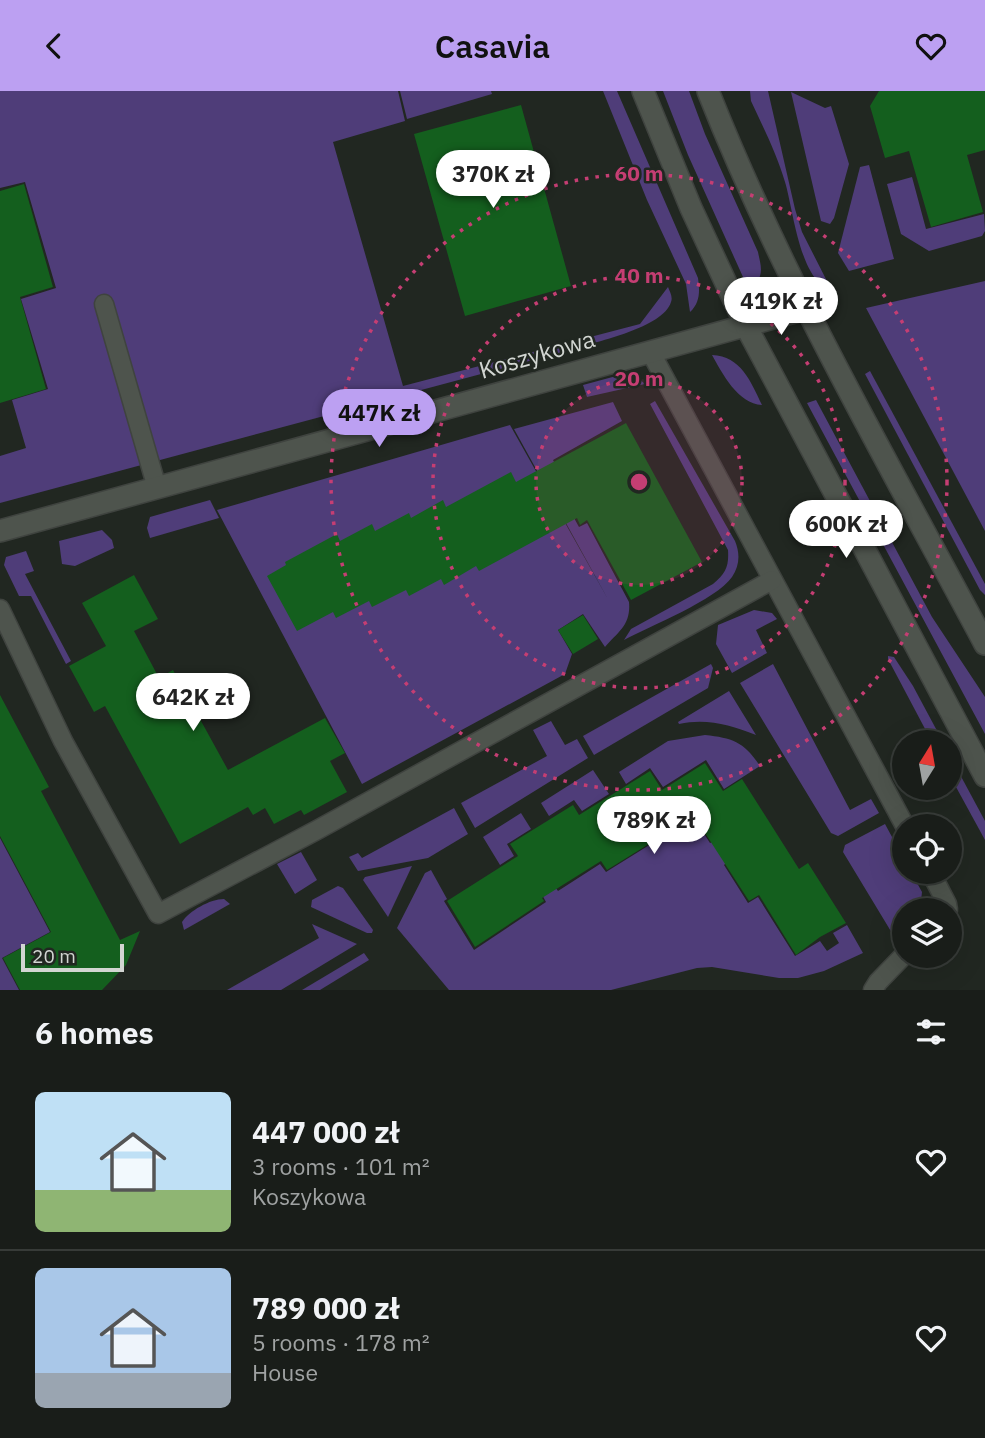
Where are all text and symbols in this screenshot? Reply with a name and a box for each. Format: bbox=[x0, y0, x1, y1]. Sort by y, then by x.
text: Casavia bbox=[435, 25, 550, 67]
icon: back bbox=[35, 27, 73, 65]
icon: heart bbox=[912, 27, 950, 65]
pin: 370K zł bbox=[428, 151, 558, 210]
text: 370K zł bbox=[452, 158, 534, 188]
text: 60 m bbox=[615, 159, 663, 187]
text: 40 m bbox=[615, 261, 663, 289]
pin: 419K zł bbox=[716, 278, 846, 337]
text: 419K zł bbox=[740, 285, 822, 315]
street label: Koszykowa bbox=[475, 322, 599, 386]
text: 20 m bbox=[615, 364, 663, 392]
pin: 447K zł bbox=[314, 389, 444, 449]
text: 447K zł bbox=[338, 397, 420, 427]
centre of rings bbox=[627, 470, 651, 494]
pin: 600K zł bbox=[781, 501, 911, 560]
text: 600K zł bbox=[805, 508, 887, 538]
pin: 642K zł bbox=[128, 673, 258, 733]
text: 642K zł bbox=[152, 681, 234, 711]
north arrow bbox=[892, 730, 962, 800]
map controls bbox=[892, 730, 962, 968]
pin: 789K zł bbox=[589, 797, 719, 856]
text: 789K zł bbox=[613, 804, 695, 834]
button: locate bbox=[892, 814, 962, 884]
button: layers bbox=[892, 898, 962, 968]
scale bar bbox=[21, 941, 124, 973]
text: 20 m bbox=[32, 944, 76, 968]
text: 6 homes bbox=[35, 1013, 154, 1052]
icon: filters bbox=[912, 1013, 950, 1051]
text: 447 000 zł bbox=[252, 1112, 399, 1151]
icon: home bbox=[91, 1120, 175, 1204]
icon: heart bbox=[912, 1143, 950, 1181]
text: 3 rooms · 101 m² bbox=[252, 1151, 430, 1181]
text: Koszykowa bbox=[252, 1181, 366, 1211]
text: 789 000 zł bbox=[252, 1288, 399, 1327]
icon: home bbox=[91, 1296, 175, 1380]
icon: heart bbox=[912, 1319, 950, 1357]
text: 5 rooms · 178 m² bbox=[252, 1327, 430, 1357]
text: House bbox=[252, 1357, 318, 1387]

